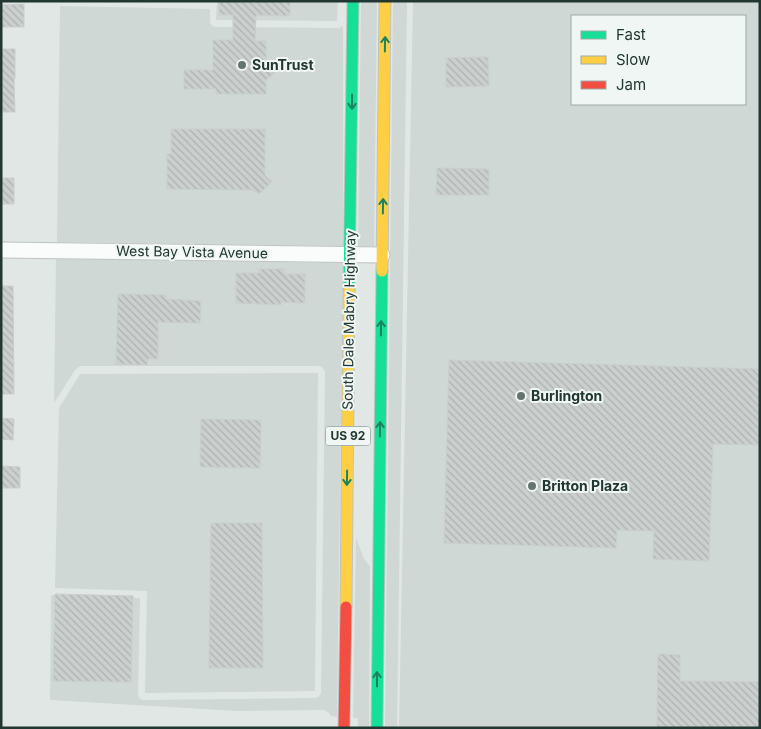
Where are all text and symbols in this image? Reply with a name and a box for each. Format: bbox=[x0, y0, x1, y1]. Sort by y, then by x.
legend bbox=[571, 15, 746, 105]
text: Fast bbox=[616, 25, 646, 44]
one-way arrow bbox=[380, 36, 389, 52]
text: Slow bbox=[616, 50, 650, 69]
place label: SunTrust bbox=[252, 56, 314, 73]
marker: SunTrust bbox=[236, 59, 248, 71]
text: Jam bbox=[616, 75, 646, 94]
one-way arrow bbox=[347, 94, 357, 110]
one-way arrow bbox=[378, 198, 387, 214]
street label: South Dale Mabry Highway bbox=[338, 230, 359, 410]
street label: West Bay Vista Avenue bbox=[116, 242, 268, 261]
one-way arrow bbox=[376, 321, 386, 337]
place label: Burlington bbox=[531, 387, 602, 404]
marker: Burlington bbox=[515, 390, 527, 402]
one-way arrow bbox=[375, 421, 385, 438]
road number: US 92 bbox=[326, 426, 370, 446]
one-way arrow bbox=[343, 470, 352, 486]
place label: Britton Plaza bbox=[542, 477, 628, 494]
marker: Britton Plaza bbox=[526, 480, 538, 492]
one-way arrow bbox=[372, 671, 382, 688]

